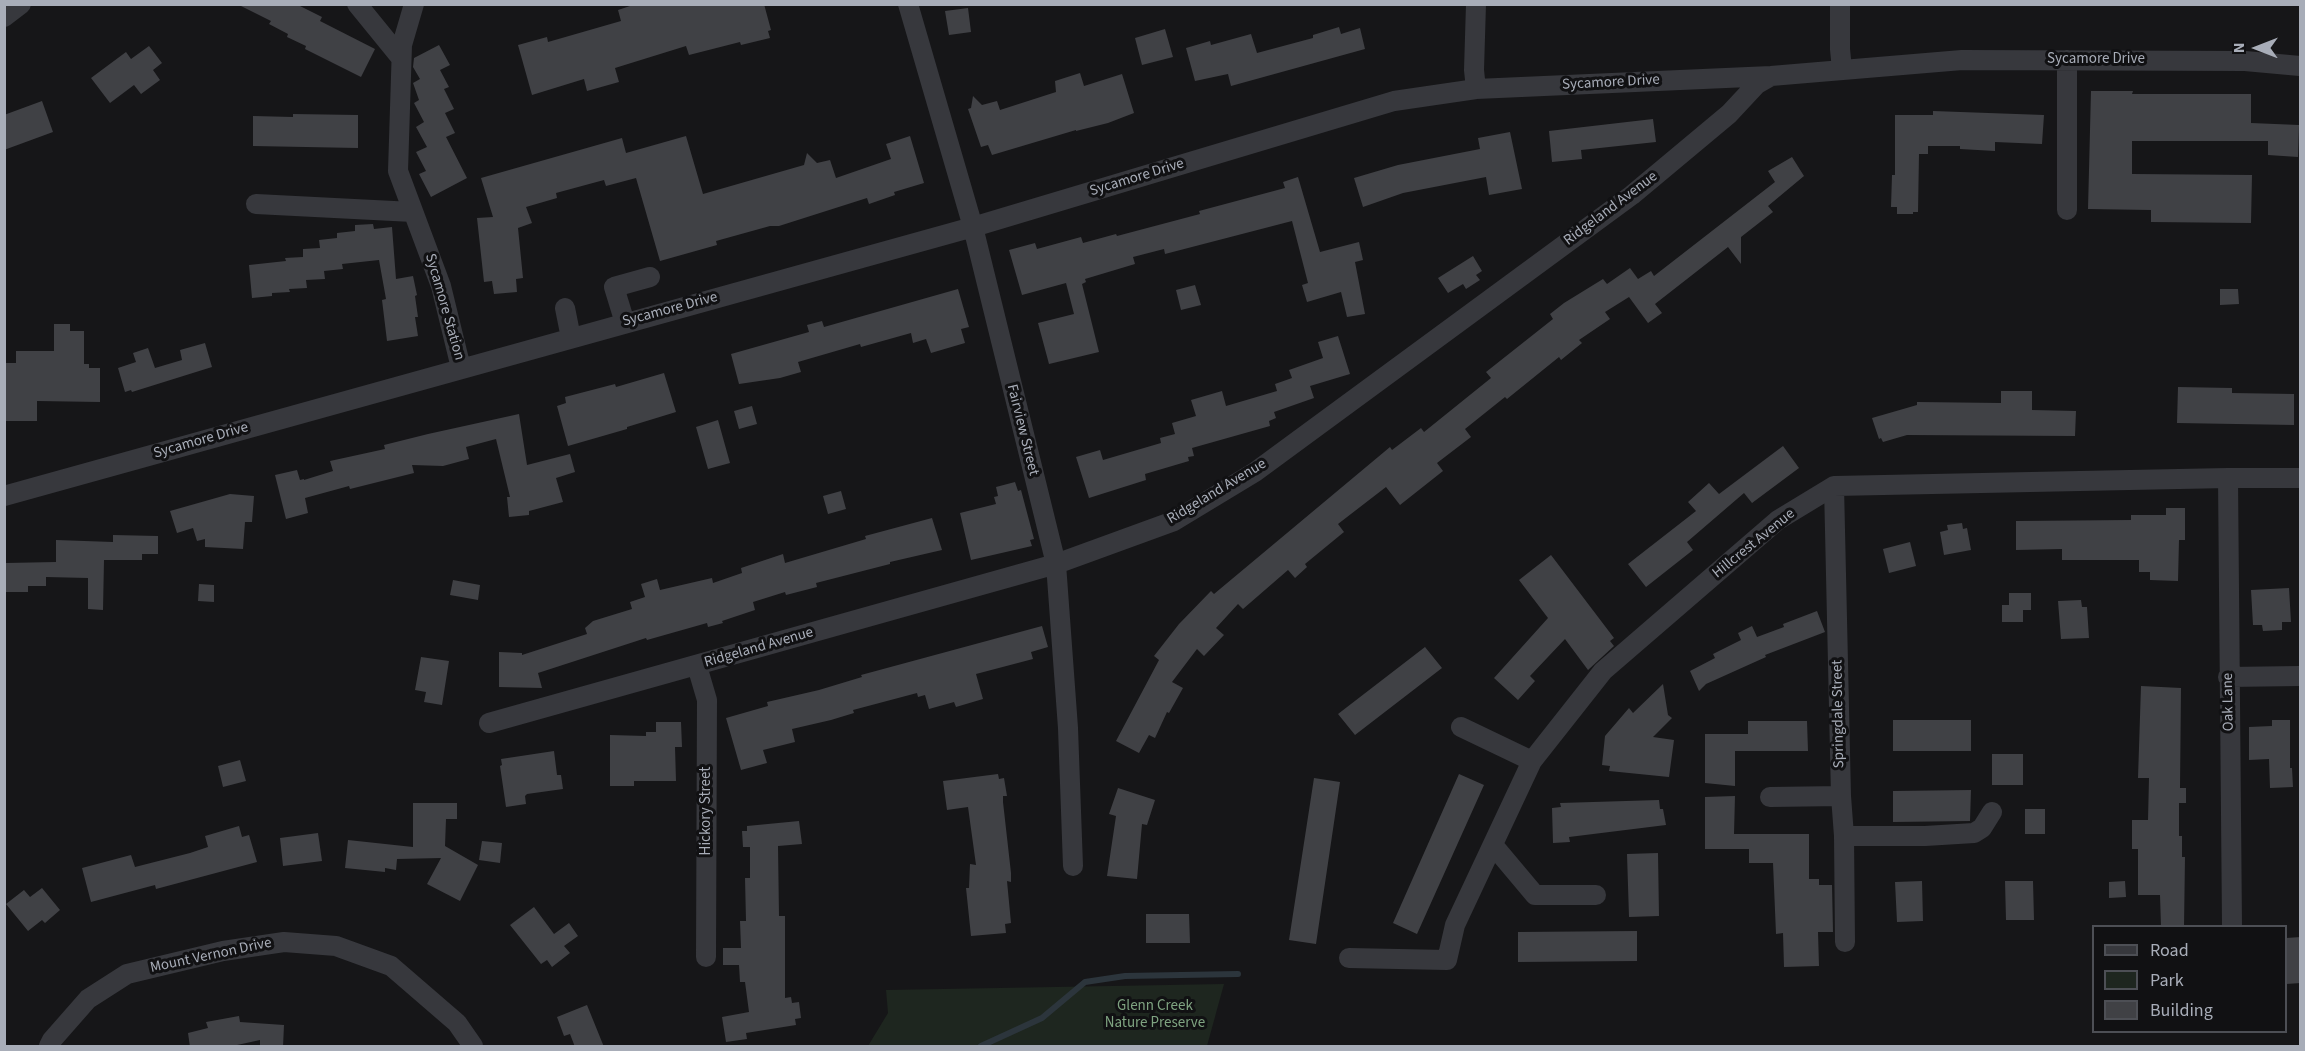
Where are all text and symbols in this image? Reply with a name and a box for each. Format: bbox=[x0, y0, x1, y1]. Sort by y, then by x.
north arrow bbox=[2227, 18, 2287, 78]
text: N bbox=[2228, 43, 2250, 53]
street label: Sycamore Drive bbox=[2047, 51, 2145, 69]
street label: Sycamore Drive bbox=[1562, 71, 1660, 95]
street label: Sycamore Drive bbox=[1088, 155, 1186, 201]
street label: Ridgeland Avenue bbox=[1561, 168, 1661, 250]
street label: Sycamore Station bbox=[420, 252, 468, 362]
street label: Sycamore Drive bbox=[620, 289, 720, 331]
street label: Fairview Street bbox=[1002, 383, 1042, 477]
street label: Sycamore Drive bbox=[152, 419, 250, 463]
street label: Ridgeland Avenue bbox=[1164, 455, 1270, 529]
street label: Hillcrest Avenue bbox=[1709, 505, 1799, 583]
street label: Ridgeland Avenue bbox=[702, 624, 816, 672]
street label: Springdale Street bbox=[1829, 660, 1849, 768]
street label: Oak Lane bbox=[2219, 673, 2239, 731]
street label: Hickory Street bbox=[698, 767, 716, 855]
legend bbox=[2092, 925, 2287, 1033]
street label: Mount Vernon Drive bbox=[149, 934, 273, 978]
text: Road bbox=[2150, 938, 2189, 963]
text: Park bbox=[2150, 968, 2184, 993]
park label: Glenn Creek Nature Preserve bbox=[1105, 998, 1205, 1033]
text: Building bbox=[2150, 998, 2213, 1023]

